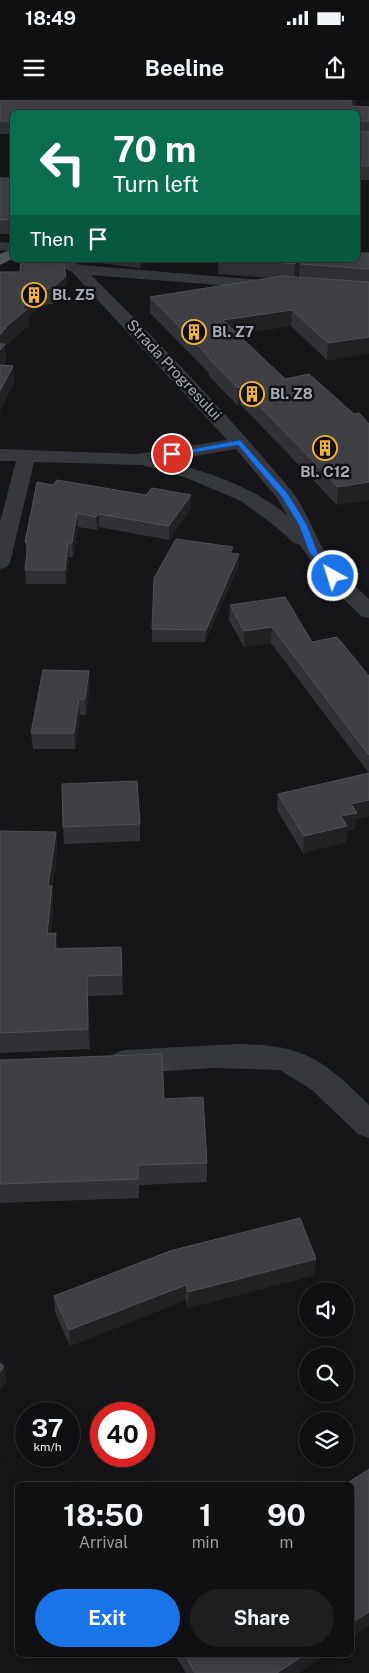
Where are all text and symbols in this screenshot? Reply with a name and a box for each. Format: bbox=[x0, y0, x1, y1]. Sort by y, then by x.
text: 18:49 bbox=[25, 7, 76, 29]
icon: menu bbox=[20, 54, 48, 82]
icon: share bbox=[321, 54, 349, 82]
text: Beeline bbox=[145, 55, 224, 81]
text: 70 m bbox=[113, 129, 196, 170]
icon: left bbox=[30, 130, 95, 195]
text: Turn left bbox=[113, 171, 199, 197]
icon: arrive bbox=[84, 225, 112, 253]
text: Then bbox=[30, 228, 74, 250]
building icon: Bl. Z5 bbox=[21, 282, 47, 308]
place label: Bl. Z5 bbox=[52, 286, 95, 303]
street label: Strada Progresului bbox=[124, 316, 225, 423]
building icon: Bl. Z7 bbox=[181, 319, 207, 345]
place label: Bl. Z7 bbox=[212, 323, 254, 340]
building icon: Bl. Z8 bbox=[239, 381, 265, 407]
place label: Bl. Z8 bbox=[270, 385, 313, 402]
pin bbox=[151, 433, 193, 475]
building icon: Bl. C12 bbox=[312, 435, 338, 461]
icon: arrive bbox=[158, 440, 186, 468]
place label: Bl. C12 bbox=[300, 463, 350, 480]
position arrow bbox=[306, 549, 358, 601]
map controls bbox=[299, 1282, 354, 1467]
button: sound bbox=[299, 1282, 354, 1337]
button: search bbox=[299, 1347, 354, 1402]
speed limit sign: 40 bbox=[90, 1402, 155, 1467]
button: layers bbox=[299, 1412, 354, 1467]
text: 37 bbox=[32, 1413, 63, 1443]
text: km/h bbox=[33, 1440, 62, 1454]
text: 18:50 bbox=[63, 1497, 144, 1533]
text: 1 bbox=[199, 1497, 212, 1533]
text: 90 bbox=[267, 1497, 306, 1533]
text: Arrival bbox=[79, 1533, 128, 1552]
text: min bbox=[192, 1533, 219, 1552]
text: m bbox=[280, 1533, 293, 1552]
button: Exit bbox=[35, 1589, 180, 1647]
button: Share bbox=[190, 1589, 334, 1647]

